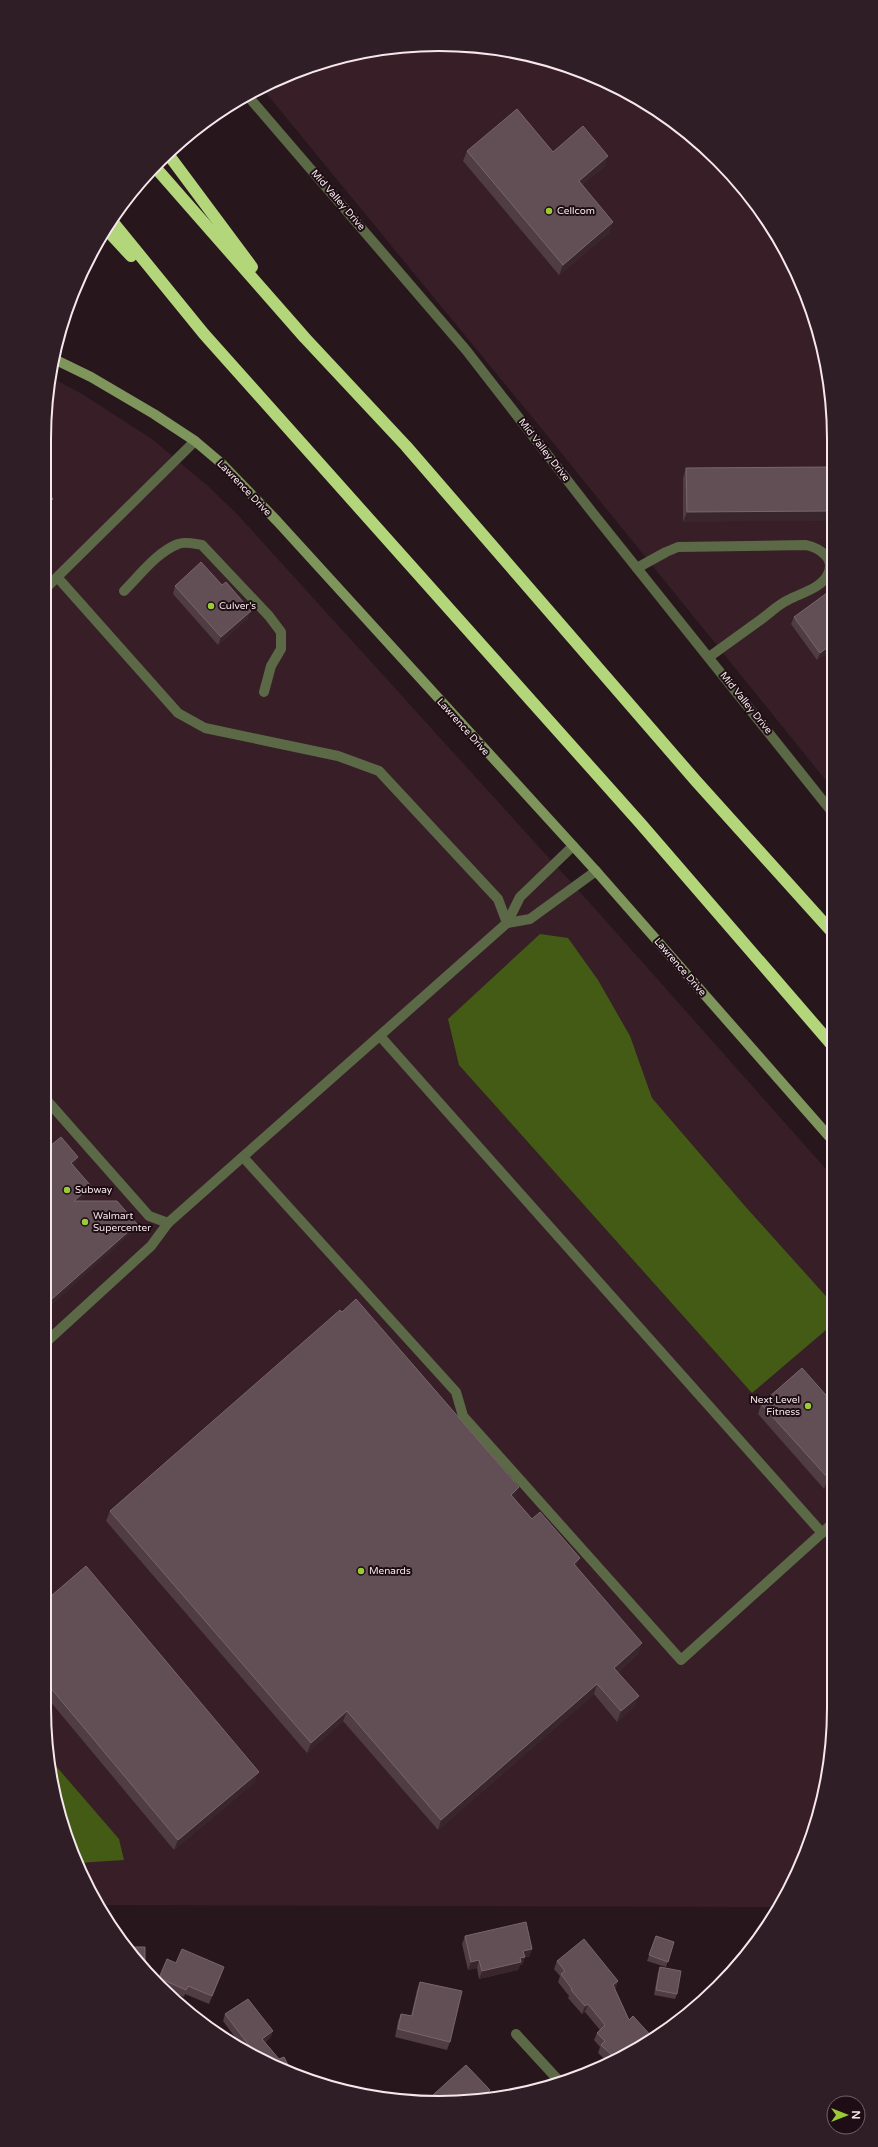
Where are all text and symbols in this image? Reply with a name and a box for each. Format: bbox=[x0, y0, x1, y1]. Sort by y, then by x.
street label: Mid Valley Drive bbox=[308, 167, 368, 233]
place label: Cellcom bbox=[557, 205, 595, 217]
marker: Cellcom bbox=[544, 206, 554, 216]
street label: Mid Valley Drive bbox=[516, 416, 572, 484]
street label: Lawrence Drive bbox=[214, 458, 274, 519]
place label: Culver's bbox=[219, 600, 256, 612]
marker: Culver's bbox=[206, 601, 216, 611]
street label: Mid Valley Drive bbox=[717, 670, 775, 737]
street label: Lawrence Drive bbox=[434, 696, 492, 758]
street label: Lawrence Drive bbox=[652, 936, 709, 999]
place label: Subway bbox=[75, 1184, 113, 1196]
marker: Subway bbox=[62, 1185, 72, 1195]
place label: Walmart Supercenter bbox=[93, 1210, 151, 1234]
marker: Walmart Supercenter bbox=[80, 1217, 90, 1227]
place label: Next Level Fitness bbox=[750, 1394, 800, 1418]
marker: Next Level Fitness bbox=[803, 1401, 813, 1411]
place label: Menards bbox=[369, 1565, 411, 1577]
marker: Menards bbox=[356, 1566, 366, 1576]
north arrow bbox=[826, 2095, 866, 2135]
text: N bbox=[849, 2111, 862, 2119]

